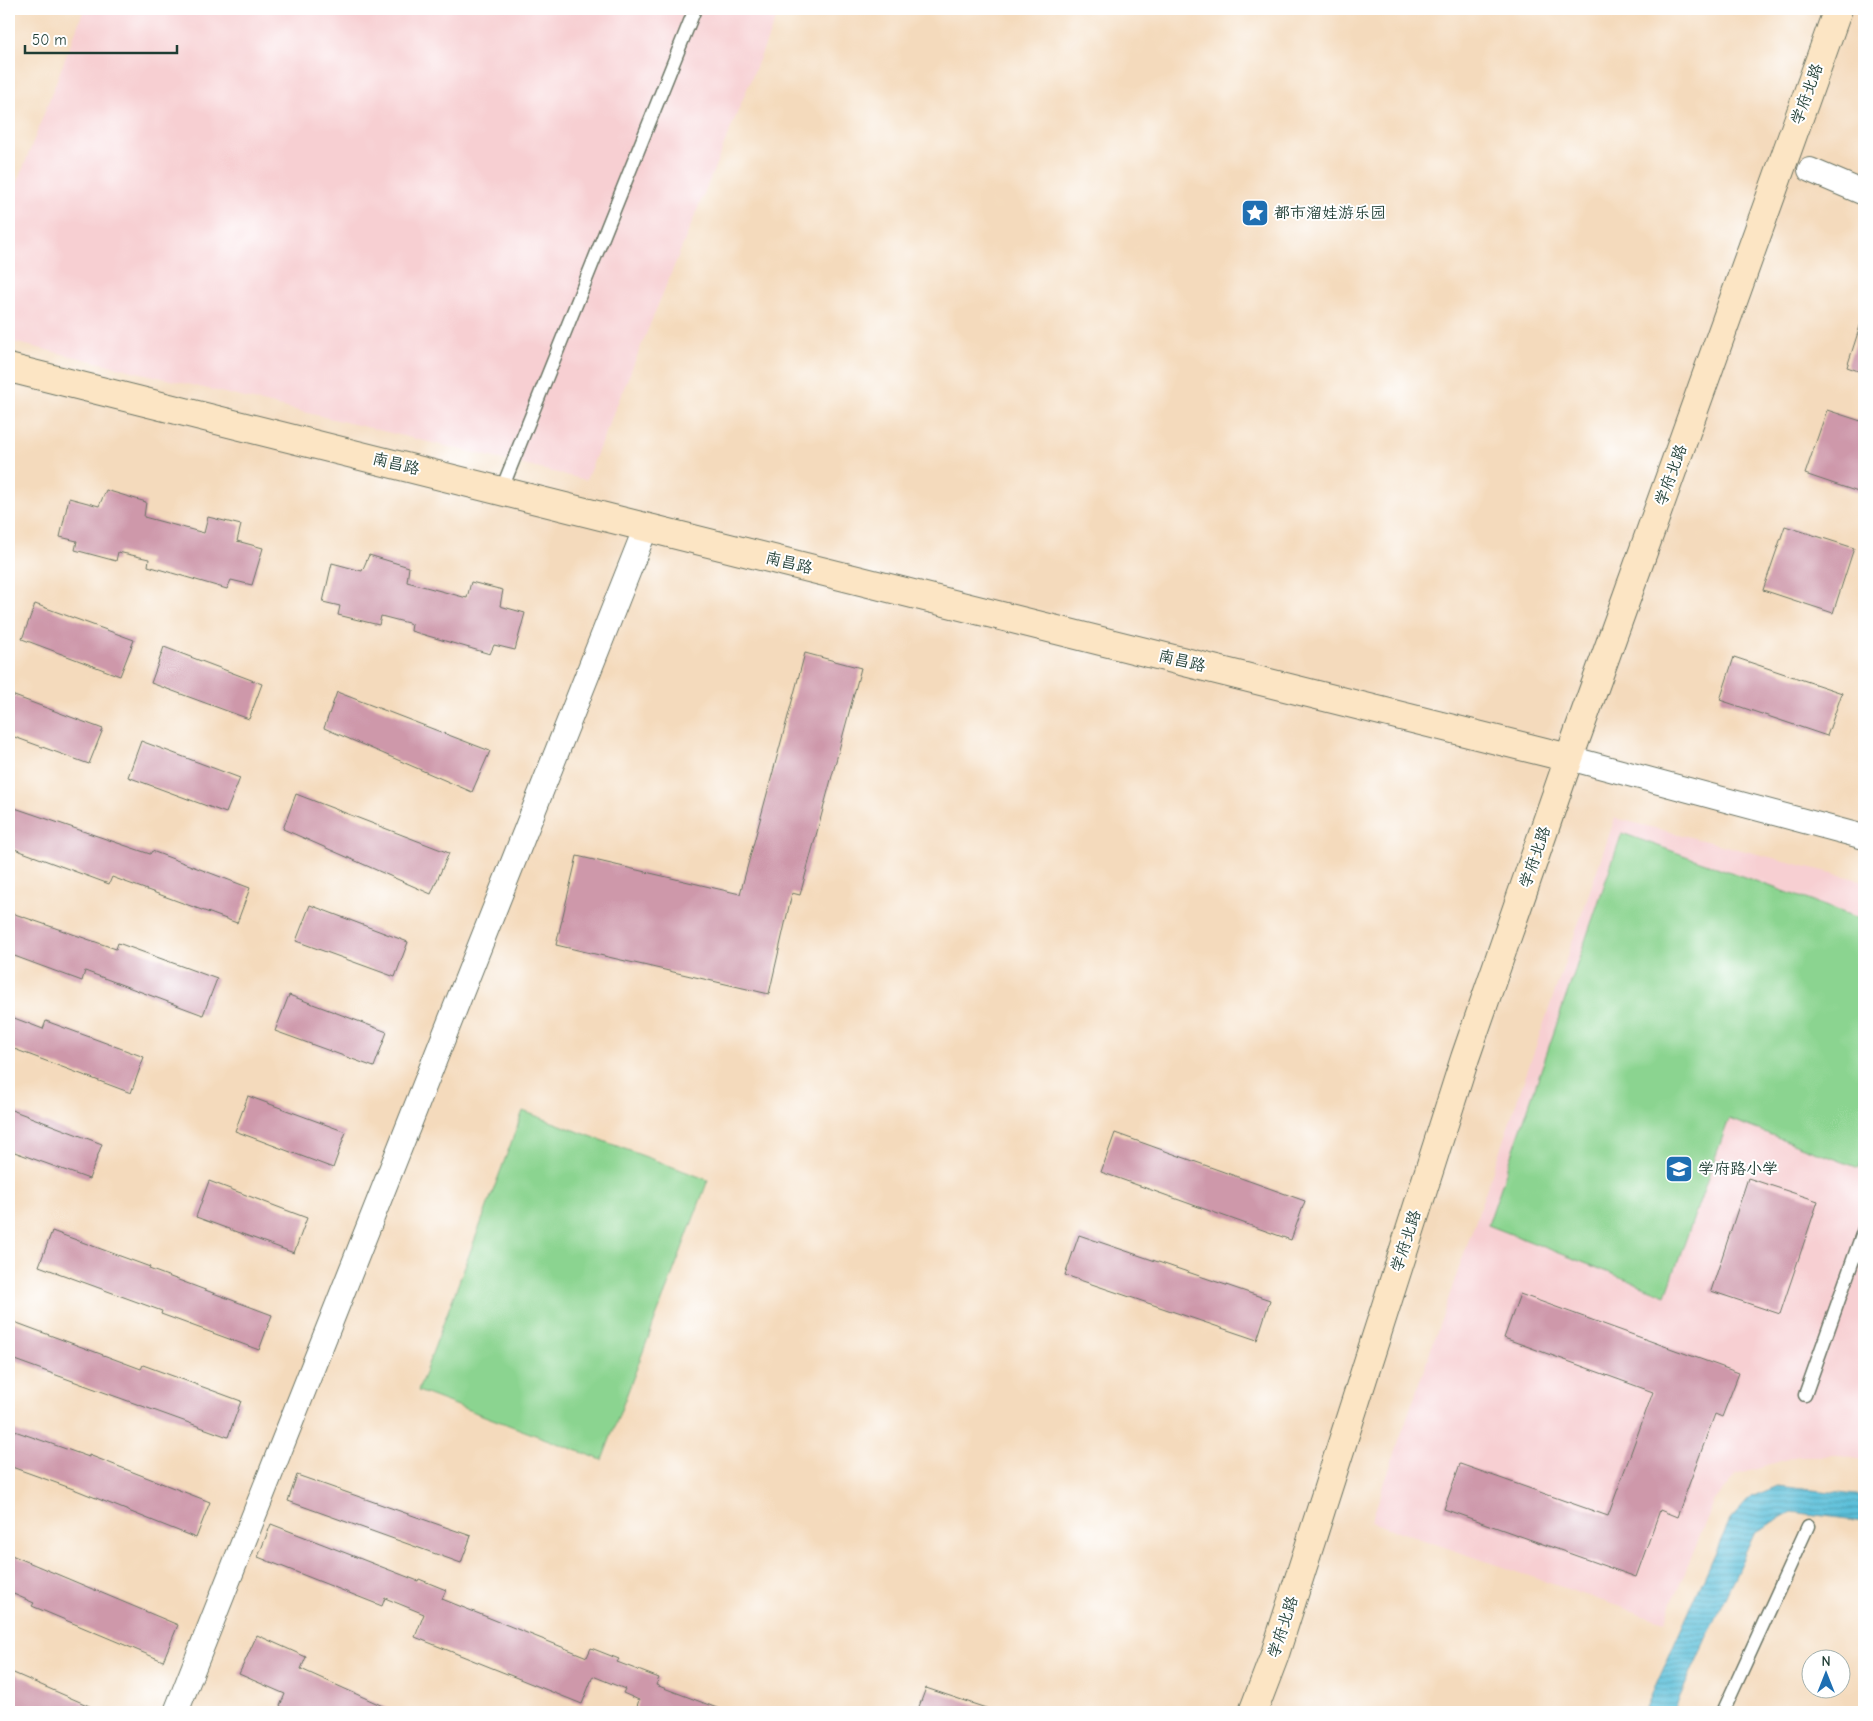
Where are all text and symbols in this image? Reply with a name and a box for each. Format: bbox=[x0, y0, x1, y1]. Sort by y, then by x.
scale bar bbox=[25, 22, 178, 54]
text: 50 m bbox=[32, 31, 67, 49]
street label: 学府北路 bbox=[1788, 61, 1826, 127]
place icon: 都市溜娃游乐园 bbox=[1240, 198, 1270, 228]
place label: 都市溜娃游乐园 bbox=[1274, 204, 1386, 222]
street label: 学府北路 bbox=[1652, 442, 1690, 508]
street label: 南昌路 bbox=[371, 449, 421, 479]
street label: 南昌路 bbox=[764, 548, 814, 578]
street label: 南昌路 bbox=[1157, 646, 1207, 676]
street label: 学府北路 bbox=[1516, 824, 1554, 890]
school or university icon: 学府路小学 bbox=[1664, 1154, 1694, 1184]
place label: 学府路小学 bbox=[1698, 1160, 1778, 1178]
street label: 学府北路 bbox=[1388, 1208, 1424, 1274]
street label: 学府北路 bbox=[1265, 1594, 1301, 1660]
north arrow bbox=[1800, 1648, 1850, 1698]
text: N bbox=[1821, 1653, 1831, 1670]

